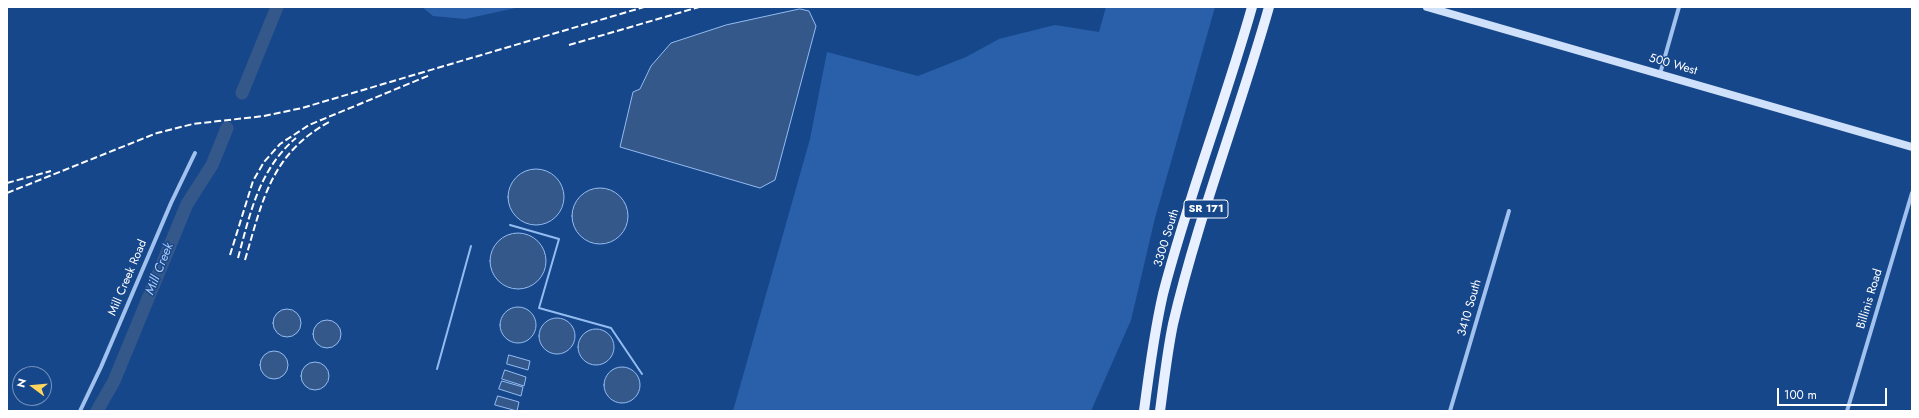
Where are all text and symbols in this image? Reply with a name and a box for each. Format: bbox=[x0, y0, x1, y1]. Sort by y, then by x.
street label: 500 West bbox=[1647, 51, 1699, 79]
road number: SR 171 bbox=[1184, 200, 1228, 218]
street label: 3300 South bbox=[1151, 207, 1183, 269]
street label: Mill Creek Road bbox=[106, 238, 150, 318]
water label: Mill Creek bbox=[143, 241, 177, 297]
street label: Billinis Road bbox=[1854, 267, 1886, 331]
street label: 3410 South bbox=[1455, 278, 1485, 338]
north arrow bbox=[12, 366, 52, 406]
text: N bbox=[13, 377, 30, 389]
scale bar bbox=[1779, 380, 1889, 406]
text: 100 m bbox=[1784, 386, 1817, 404]

